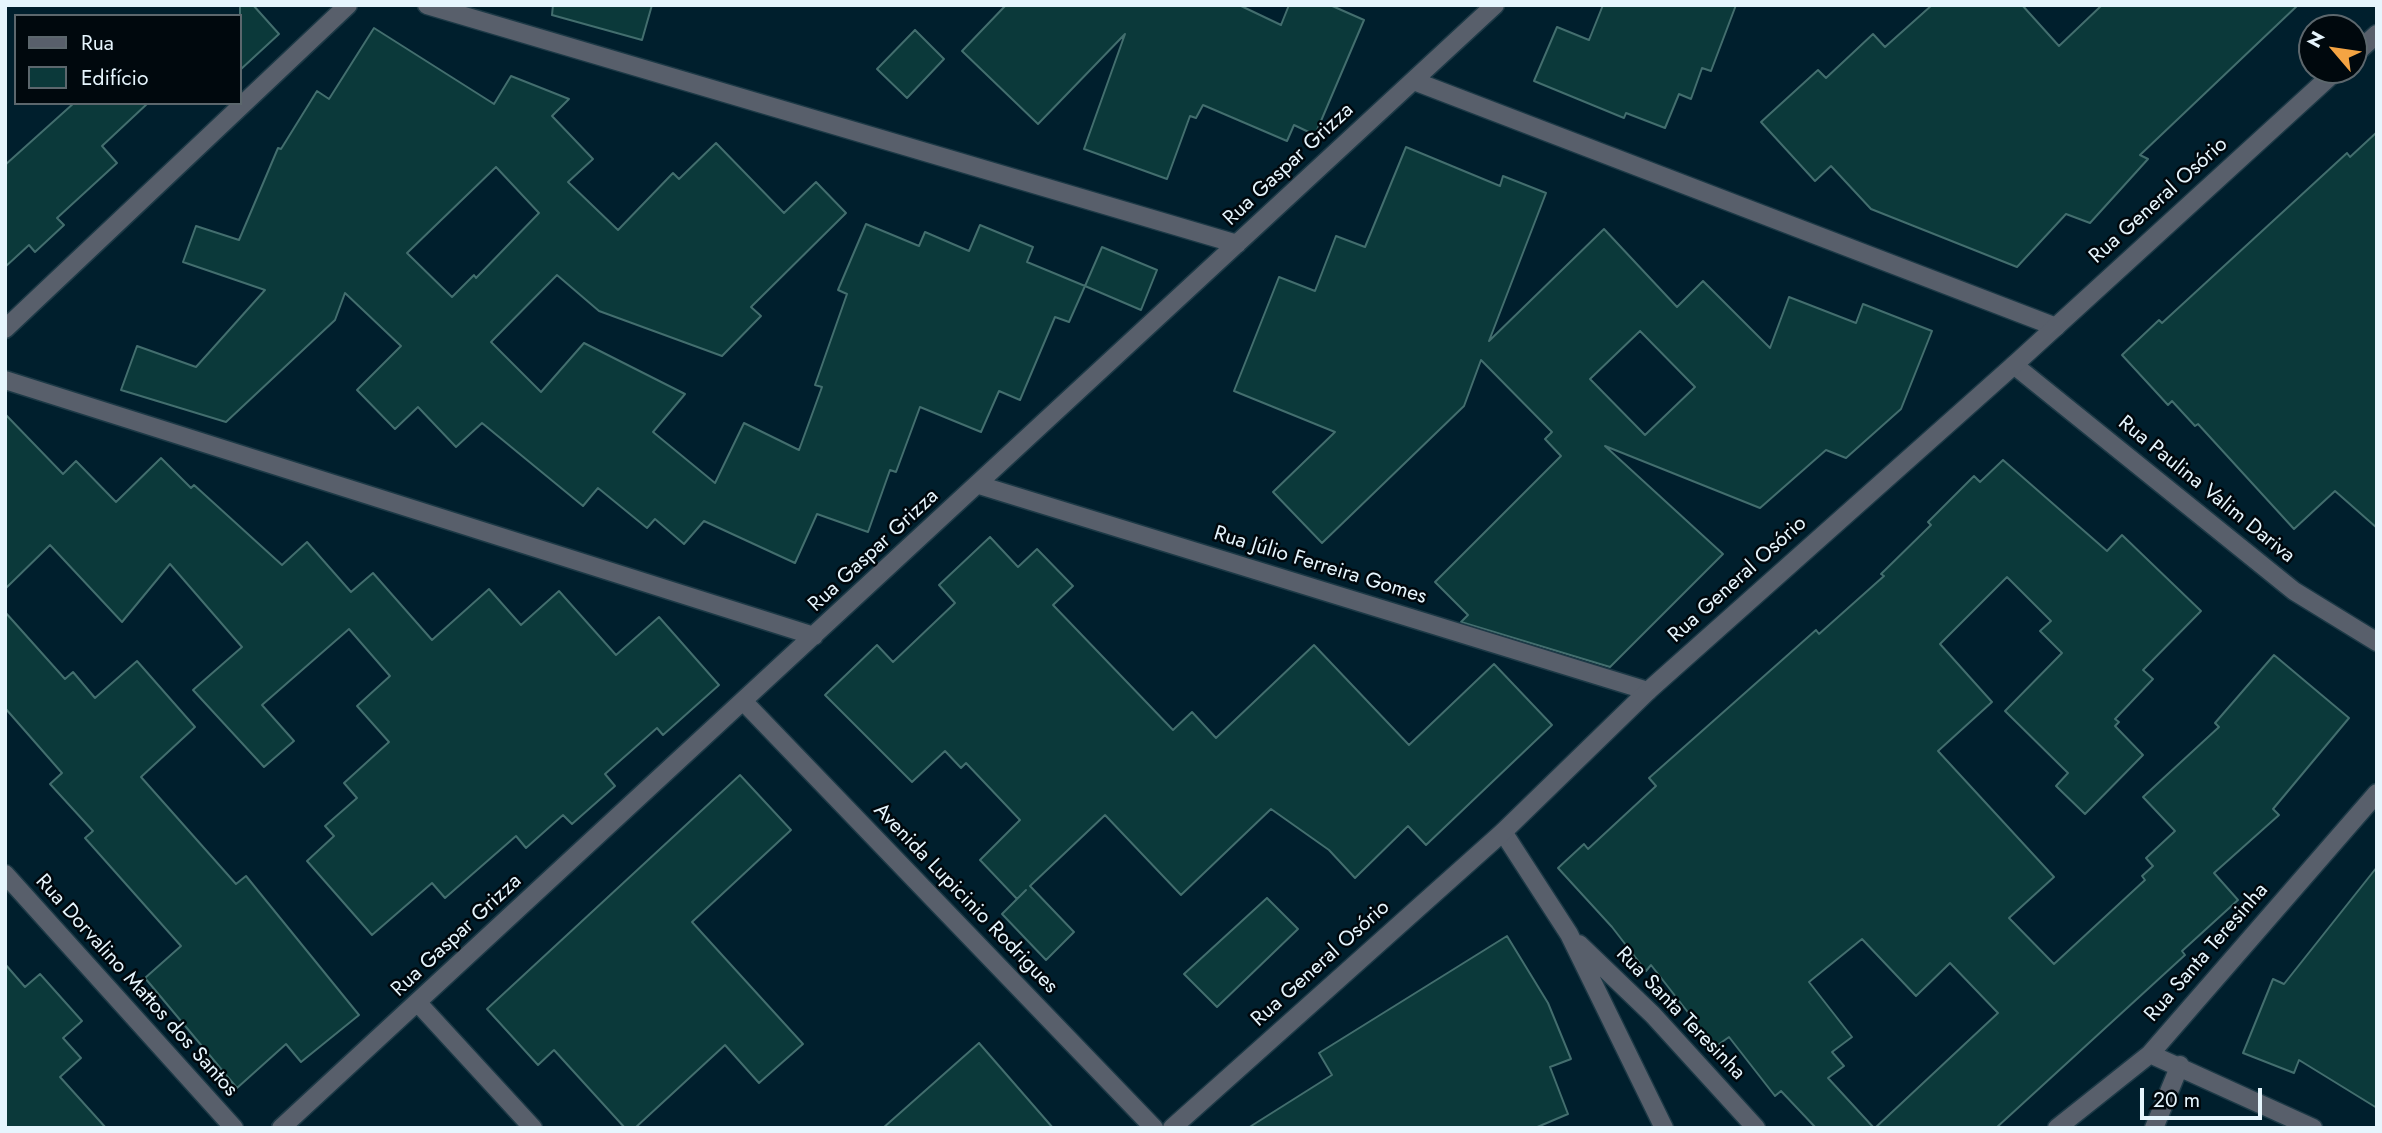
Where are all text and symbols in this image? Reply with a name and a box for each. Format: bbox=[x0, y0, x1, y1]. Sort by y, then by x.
legend bbox=[14, 14, 242, 105]
north arrow bbox=[2298, 14, 2368, 84]
text: N bbox=[2300, 26, 2331, 53]
text: Rua bbox=[81, 28, 114, 58]
text: Edifício bbox=[81, 63, 148, 93]
street label: Rua Gaspar Grizza bbox=[1219, 98, 1359, 232]
street label: Rua General Osório bbox=[2085, 132, 2233, 270]
street label: Rua Paulina Valim Dariva bbox=[2113, 411, 2299, 569]
street label: Rua Gaspar Grizza bbox=[804, 484, 944, 618]
street label: Rua General Osório bbox=[1664, 511, 1812, 649]
street label: Rua Júlio Ferreira Gomes bbox=[1210, 522, 1430, 610]
street label: Avenida Lupicinio Rodrigues bbox=[867, 799, 1063, 999]
street label: Rua Gaspar Grizza bbox=[387, 869, 527, 1003]
street label: Rua Dorvalino Mattos dos Santos bbox=[29, 870, 243, 1102]
street label: Rua Santa Teresinha bbox=[2140, 879, 2274, 1027]
street label: Rua General Osório bbox=[1247, 895, 1395, 1033]
street label: Rua Santa Teresinha bbox=[1610, 942, 1750, 1086]
scale bar bbox=[2144, 1074, 2266, 1118]
text: 20 m bbox=[2153, 1085, 2200, 1115]

